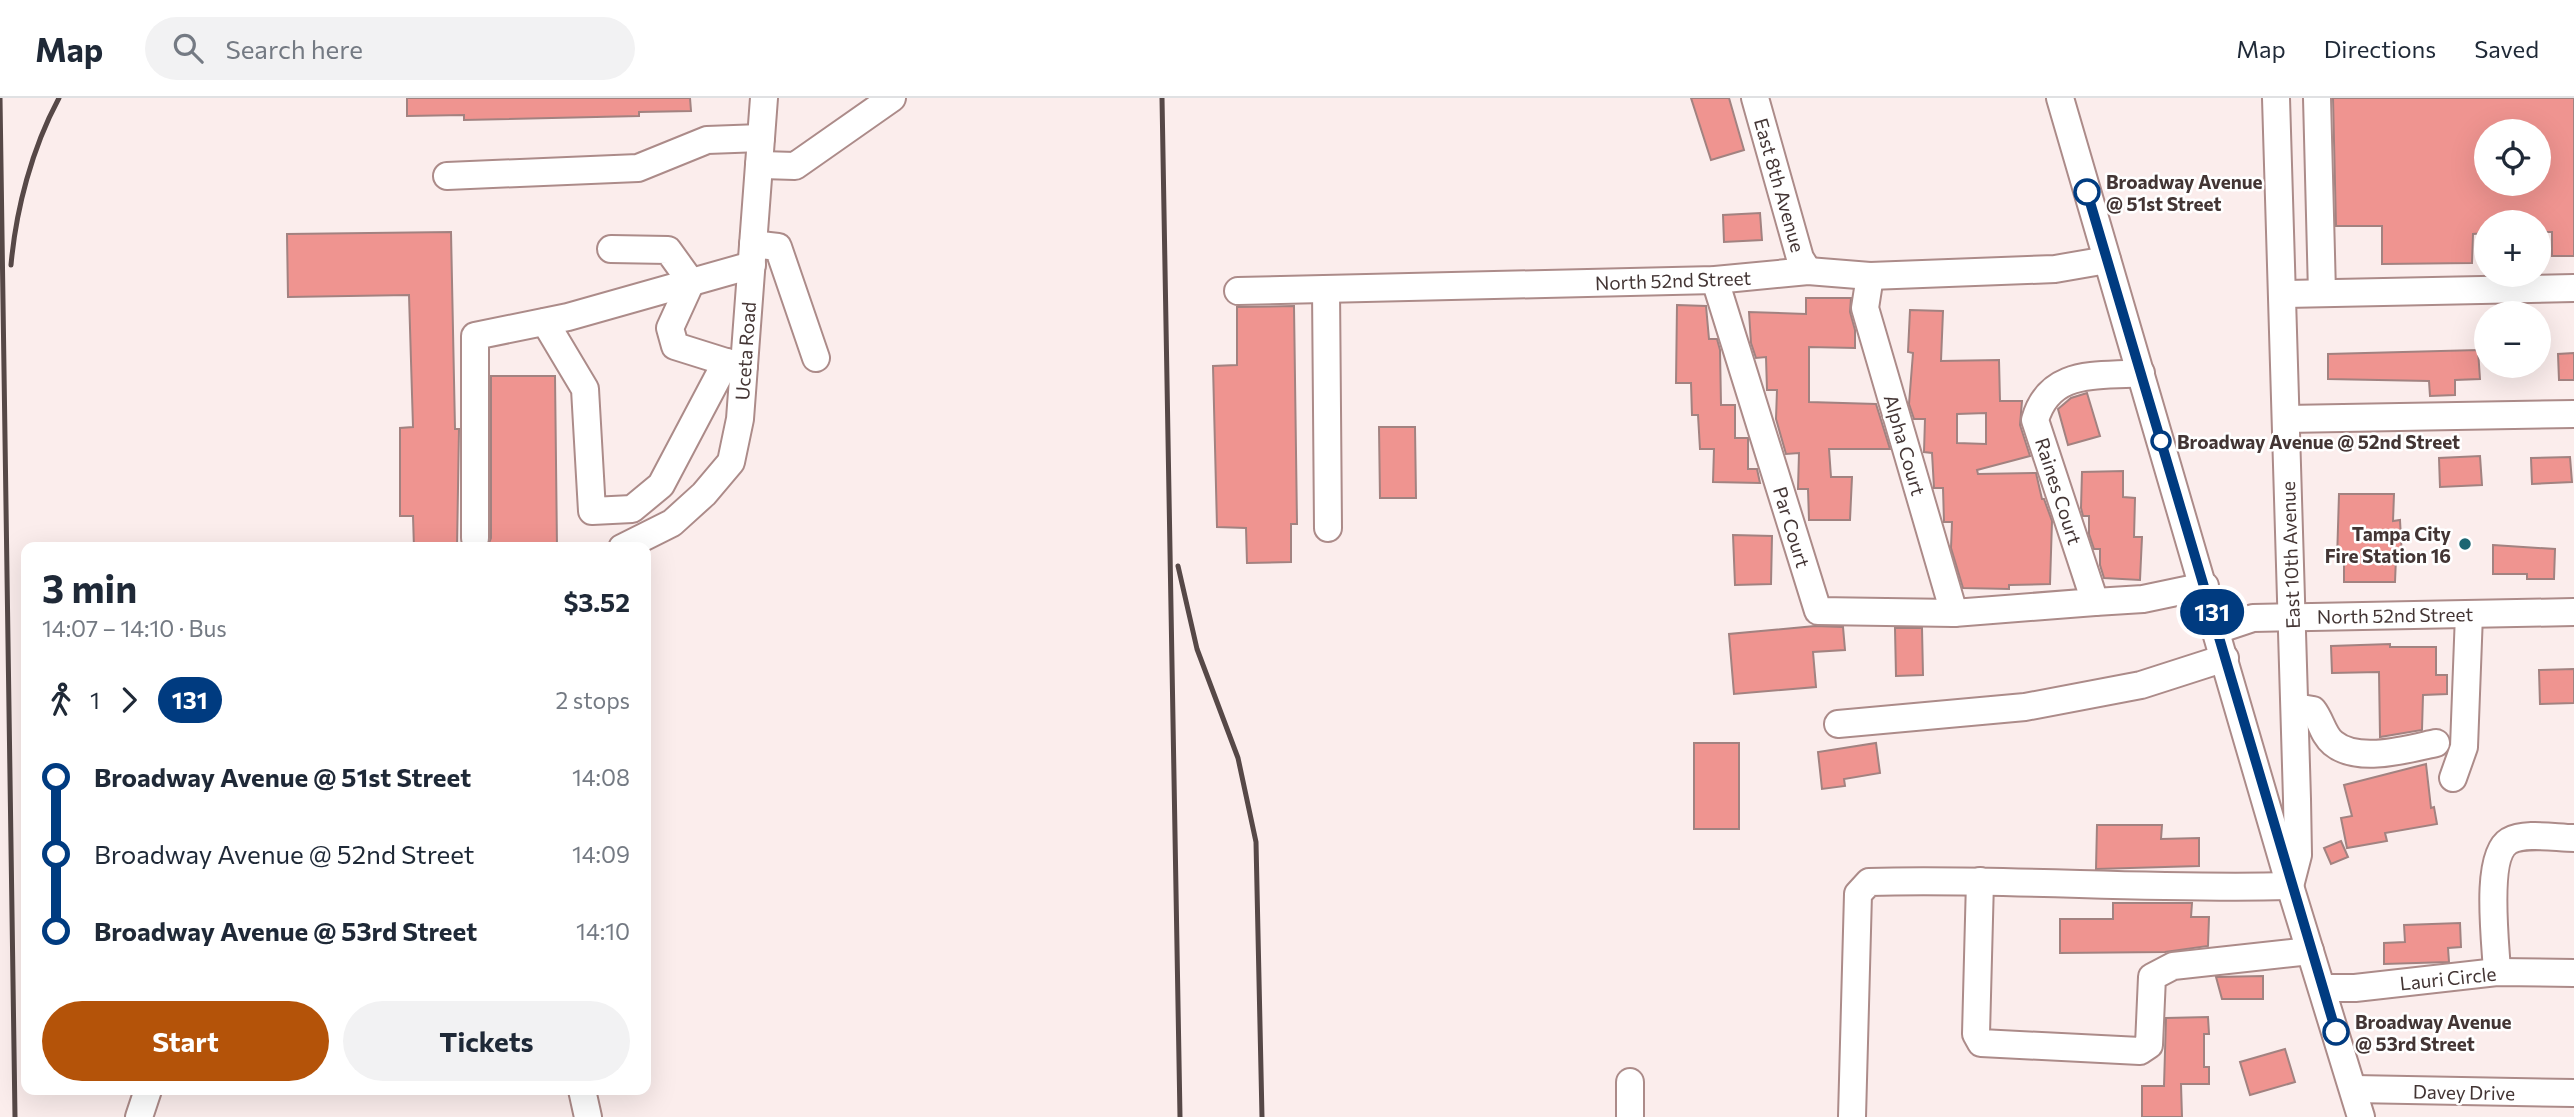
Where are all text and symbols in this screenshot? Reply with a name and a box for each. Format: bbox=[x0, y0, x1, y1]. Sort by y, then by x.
search box bbox=[145, 17, 635, 80]
text: Map bbox=[35, 28, 103, 69]
icon: search bbox=[169, 29, 207, 67]
text: Search here bbox=[225, 33, 363, 64]
text: Map bbox=[2236, 34, 2286, 63]
text: Directions bbox=[2324, 34, 2436, 63]
text: Saved bbox=[2474, 34, 2539, 63]
street label: East 8th Avenue bbox=[1750, 115, 1810, 255]
map controls bbox=[2474, 119, 2551, 378]
button: locate bbox=[2474, 119, 2551, 196]
place label: Broadway Avenue @ 51st Street bbox=[2106, 170, 2263, 215]
marker: Broadway Avenue @ 51st Street bbox=[2074, 179, 2100, 205]
button: + bbox=[2474, 210, 2551, 287]
street label: North 52nd Street bbox=[1595, 266, 1752, 294]
street label: Uceta Road bbox=[730, 301, 760, 401]
button: − bbox=[2474, 301, 2551, 378]
street label: Alpha Court bbox=[1880, 392, 1930, 498]
place label: Broadway Avenue @ 52nd Street bbox=[2177, 430, 2460, 453]
marker: Broadway Avenue @ 52nd Street bbox=[2151, 431, 2171, 451]
street label: Raines Court bbox=[2031, 435, 2087, 548]
street label: East 10th Avenue bbox=[2276, 481, 2304, 629]
street label: Par Court bbox=[1769, 484, 1815, 570]
place label: Tampa City Fire Station 16 bbox=[2325, 522, 2452, 567]
marker: Tampa City Fire Station 16 bbox=[2457, 536, 2473, 552]
text: 3 min bbox=[42, 564, 137, 611]
text: $3.52 bbox=[563, 586, 630, 617]
line badge: 131 bbox=[2172, 589, 2252, 635]
text: 131 bbox=[2194, 597, 2230, 626]
street label: North 52nd Street bbox=[2317, 602, 2474, 628]
text: 14:07 – 14:10 · Bus bbox=[42, 614, 227, 642]
icon: walk bbox=[42, 681, 80, 719]
icon: forward bbox=[110, 681, 148, 719]
text: 131 bbox=[172, 685, 208, 714]
text: 1 bbox=[90, 686, 100, 714]
text: 2 stops bbox=[556, 686, 630, 714]
text: Broadway Avenue @ 51st Street bbox=[94, 761, 471, 792]
text: 14:08 bbox=[572, 763, 630, 791]
text: Broadway Avenue @ 52nd Street bbox=[94, 838, 474, 869]
text: 14:09 bbox=[572, 840, 630, 868]
text: Broadway Avenue @ 53rd Street bbox=[94, 915, 477, 946]
text: 14:10 bbox=[576, 917, 630, 945]
street label: Lauri Circle bbox=[2399, 961, 2497, 995]
button: Start bbox=[42, 1001, 329, 1081]
button: Tickets bbox=[343, 1001, 630, 1081]
place label: Broadway Avenue @ 53rd Street bbox=[2355, 1010, 2512, 1055]
marker: Broadway Avenue @ 53rd Street bbox=[2323, 1019, 2349, 1045]
street label: Davey Drive bbox=[2413, 1080, 2515, 1104]

